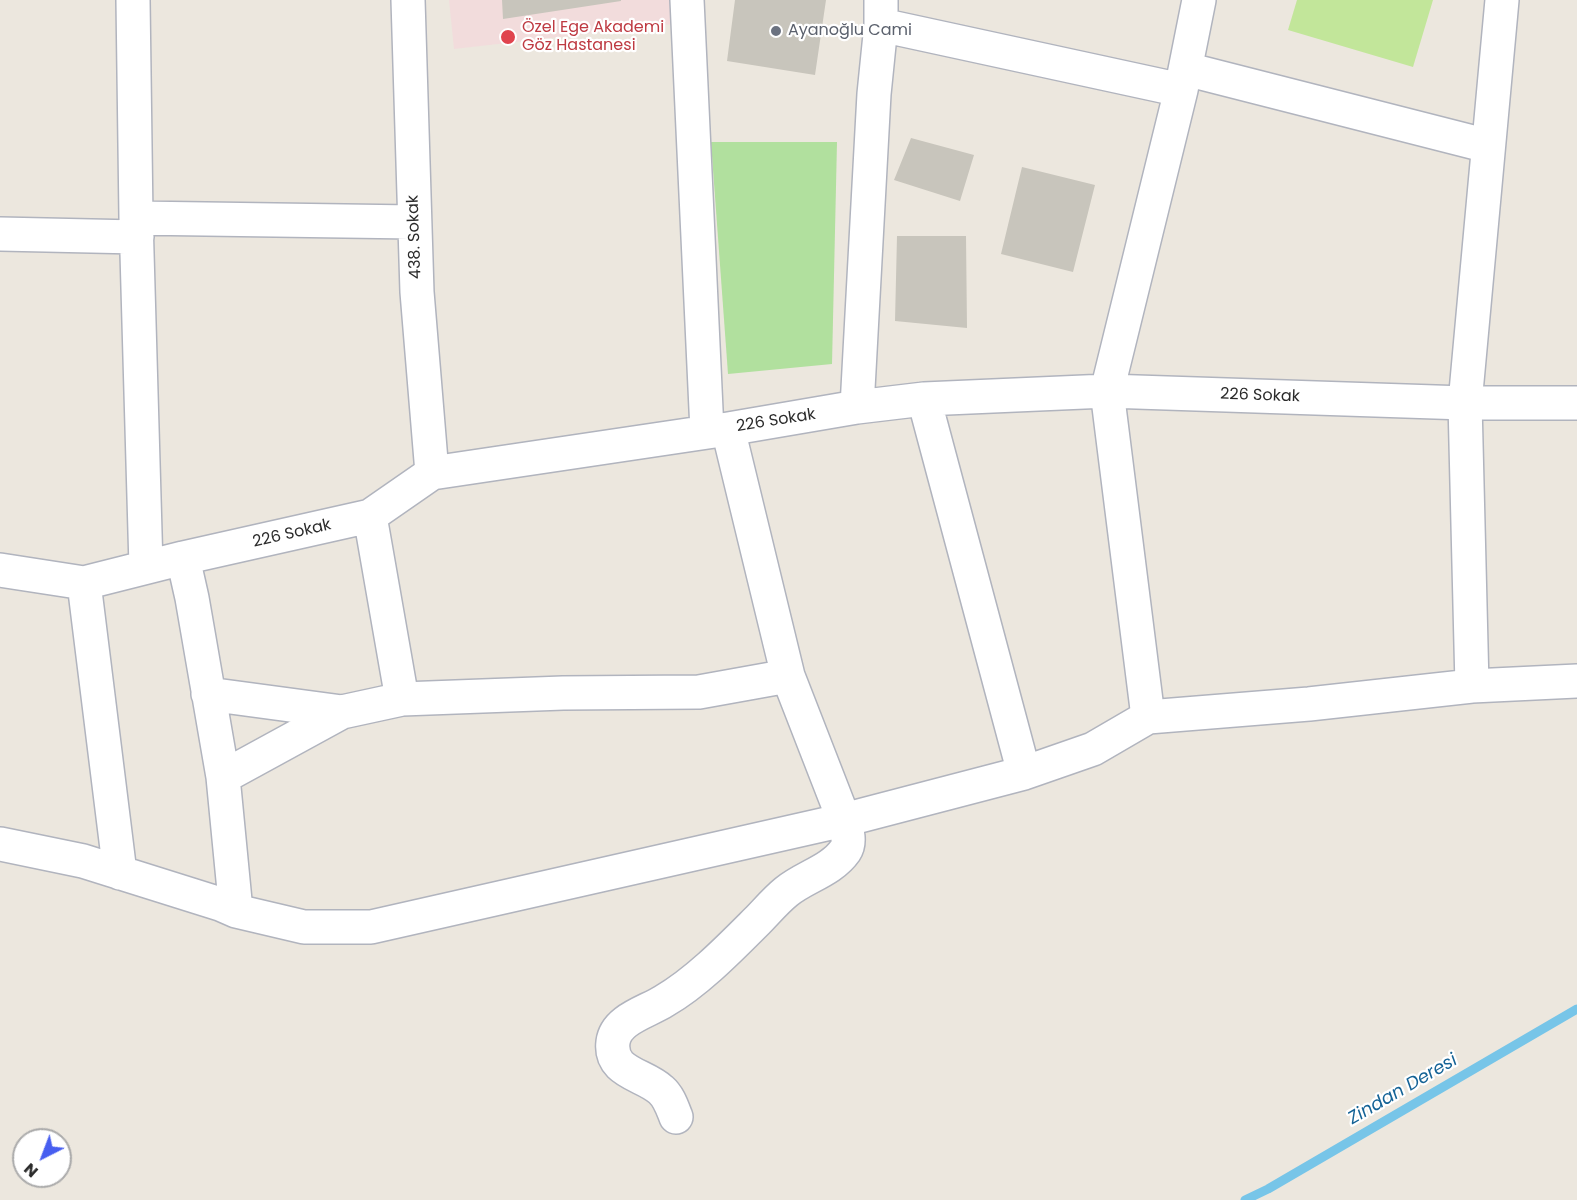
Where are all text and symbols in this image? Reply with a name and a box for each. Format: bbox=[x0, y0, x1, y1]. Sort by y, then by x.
place label: Özel Ege Akademi Göz Hastanesi bbox=[522, 18, 664, 56]
place label: Ayanoğlu Cami bbox=[788, 21, 912, 41]
marker: Ayanoğlu Cami bbox=[769, 24, 783, 38]
marker: Özel Ege Akademi Göz Hastanesi bbox=[499, 28, 517, 46]
street label: 438. Sokak bbox=[404, 195, 426, 279]
street label: 226 Sokak bbox=[1220, 385, 1300, 407]
street label: 226 Sokak bbox=[735, 405, 817, 437]
street label: 226 Sokak bbox=[251, 516, 333, 552]
water label: Zindan Deresi bbox=[1345, 1050, 1461, 1130]
north arrow bbox=[12, 1128, 72, 1188]
text: N bbox=[19, 1158, 43, 1183]

